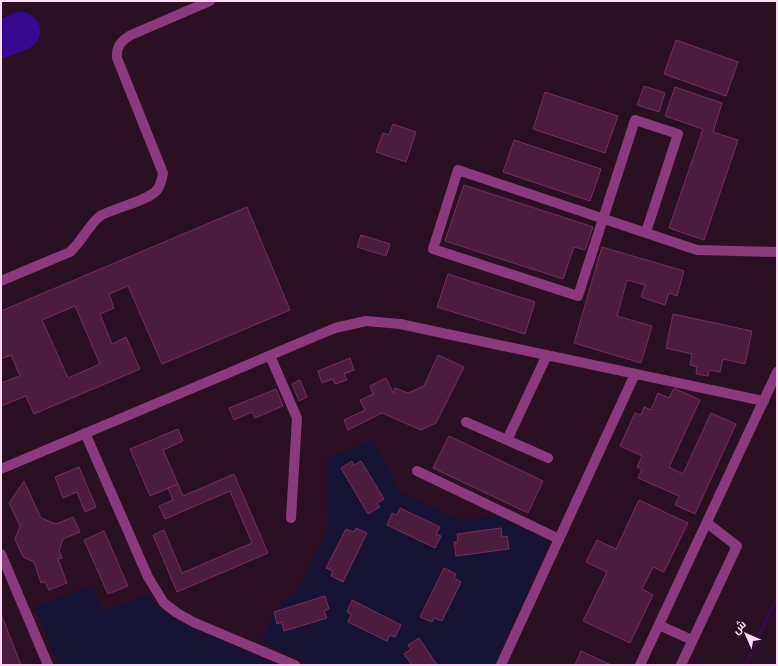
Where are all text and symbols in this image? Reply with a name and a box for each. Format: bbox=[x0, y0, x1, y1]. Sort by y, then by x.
north arrow bbox=[726, 614, 766, 654]
text: ش bbox=[729, 617, 749, 637]

